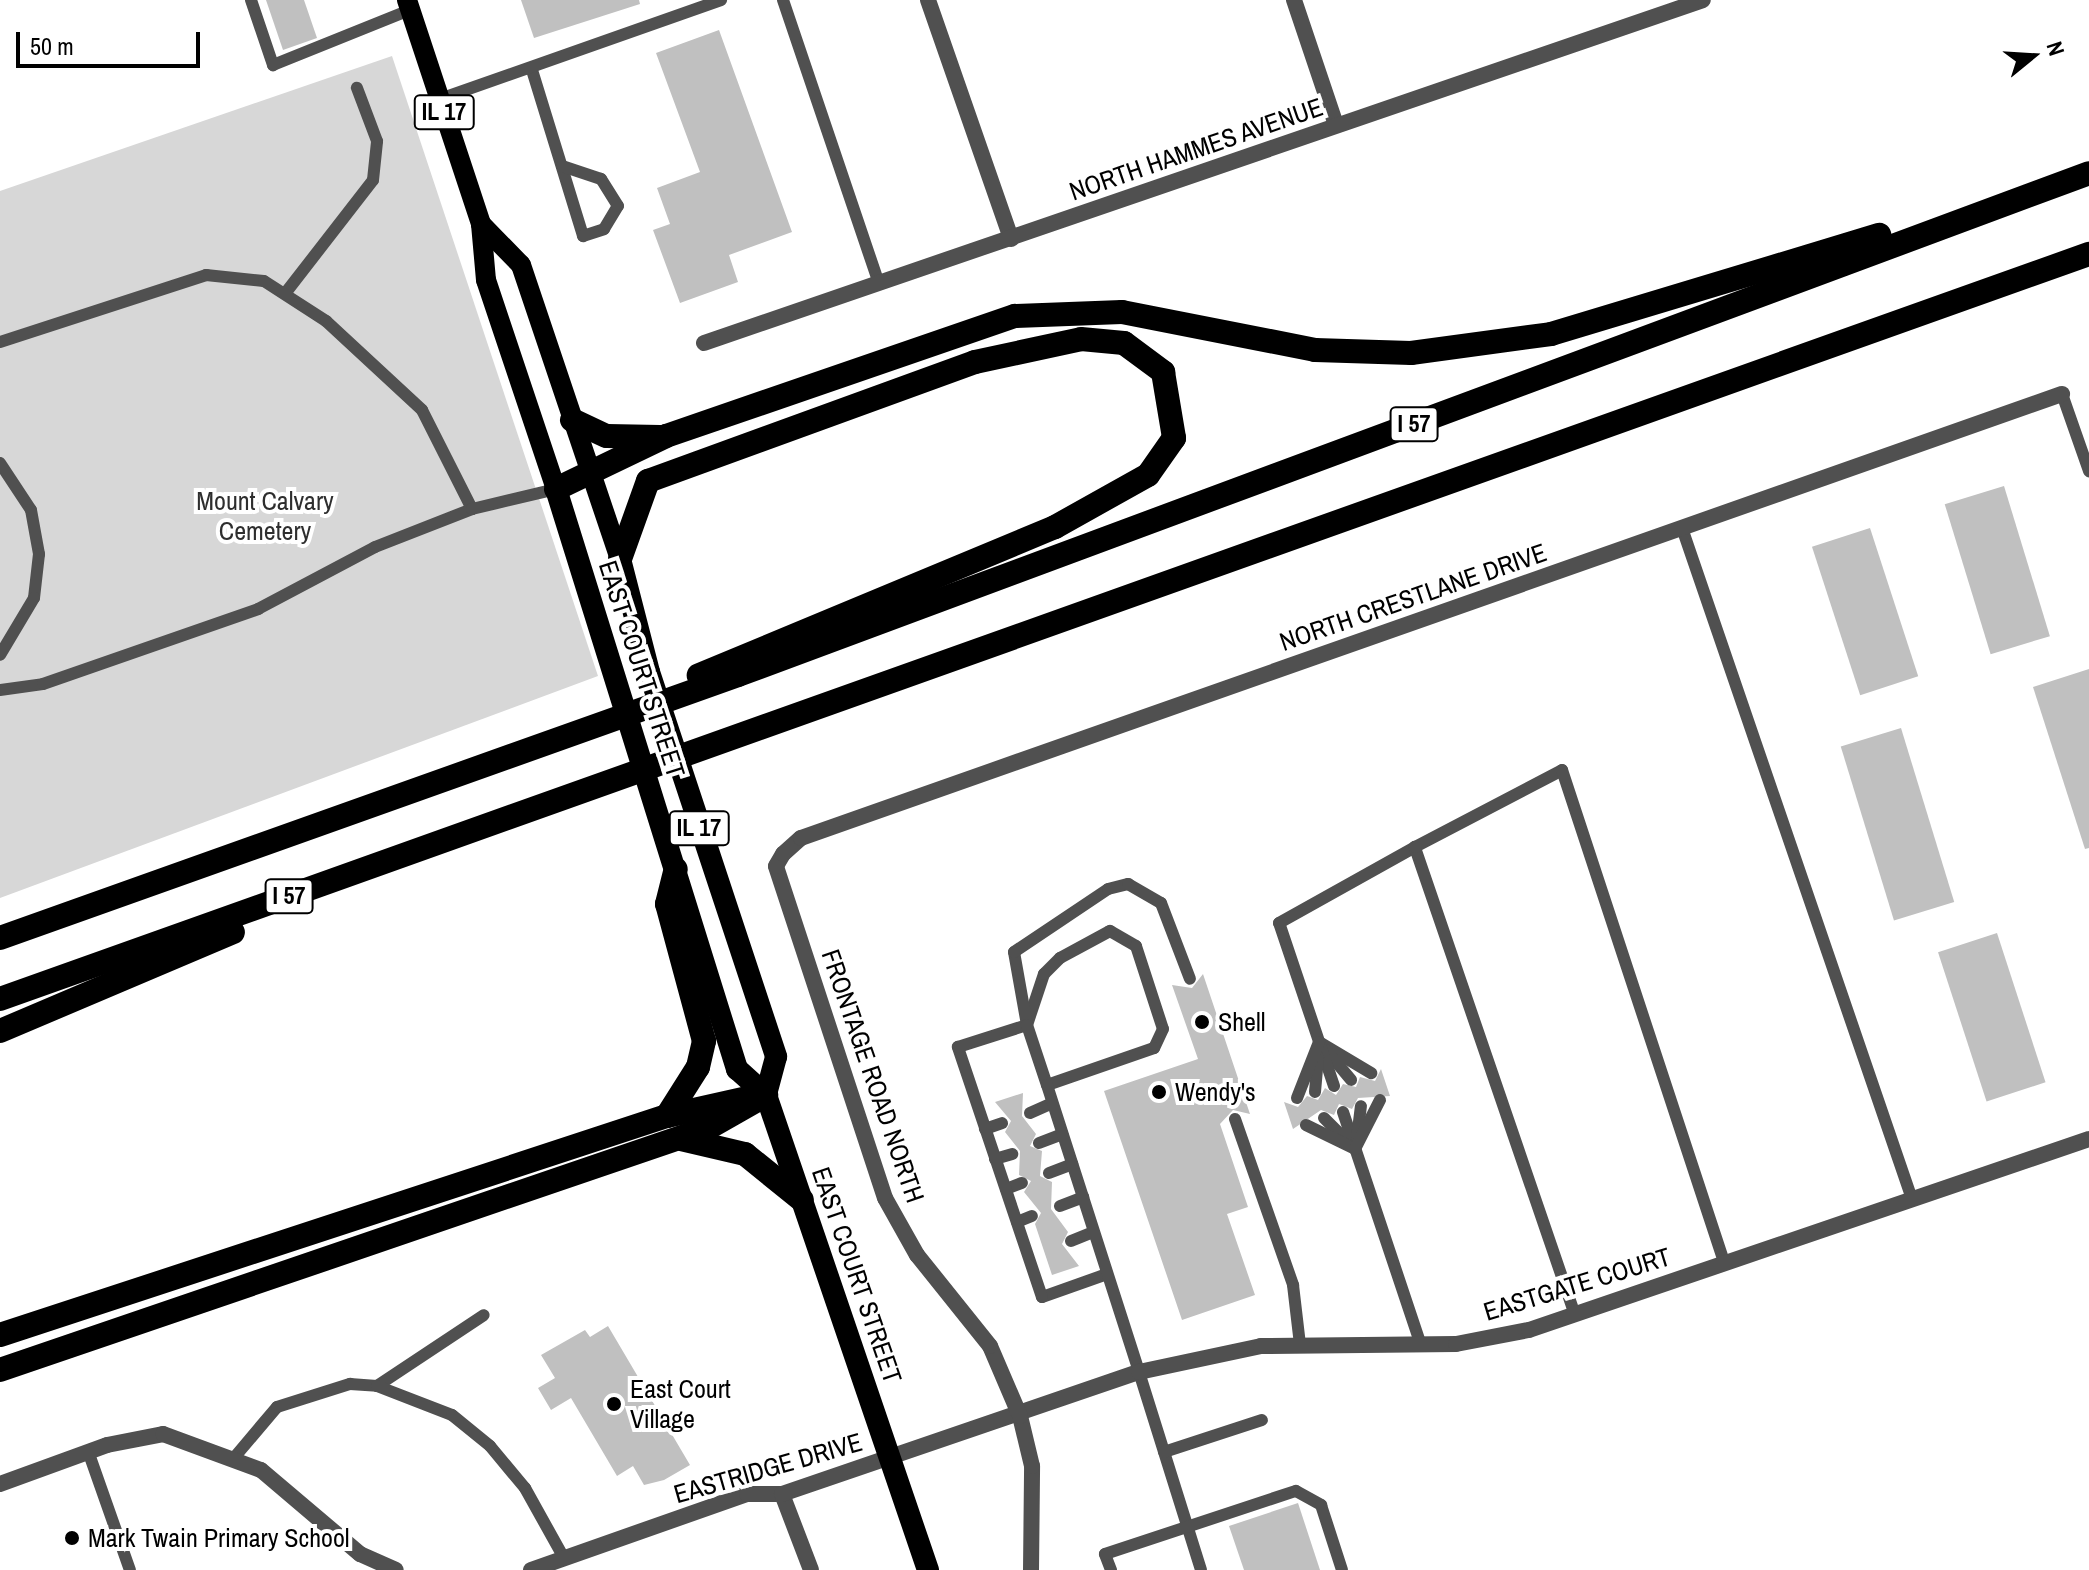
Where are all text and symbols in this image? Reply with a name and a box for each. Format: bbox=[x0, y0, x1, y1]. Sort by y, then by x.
scale bar bbox=[20, 16, 204, 66]
north arrow bbox=[1993, 16, 2073, 96]
text: 50 m bbox=[30, 30, 74, 62]
text: N bbox=[2040, 38, 2072, 59]
street label: NORTH HAMMES AVENUE bbox=[1065, 91, 1327, 207]
road number: IL 17 bbox=[412, 92, 476, 132]
road number: I 57 bbox=[1388, 404, 1440, 444]
park label: Mount Calvary Cemetery bbox=[196, 485, 334, 546]
street label: NORTH CRESTLANE DRIVE bbox=[1275, 537, 1551, 657]
street label: EAST COURT STREET bbox=[592, 556, 692, 782]
road number: IL 17 bbox=[667, 808, 731, 848]
road number: I 57 bbox=[263, 876, 315, 916]
street label: FRONTAGE ROAD NORTH bbox=[815, 945, 931, 1207]
place label: Shell bbox=[1218, 1006, 1265, 1038]
marker: Shell bbox=[1193, 1013, 1211, 1031]
place label: Wendy's bbox=[1175, 1076, 1256, 1108]
marker: Wendy's bbox=[1150, 1083, 1168, 1101]
street label: EAST COURT STREET bbox=[805, 1163, 909, 1387]
street label: EASTGATE COURT bbox=[1480, 1241, 1674, 1327]
place label: East Court Village bbox=[630, 1373, 731, 1434]
marker: East Court Village bbox=[605, 1395, 623, 1413]
street label: EASTRIDGE DRIVE bbox=[670, 1426, 866, 1510]
place label: Mark Twain Primary School bbox=[88, 1522, 350, 1554]
marker: Mark Twain Primary School bbox=[63, 1529, 81, 1547]

